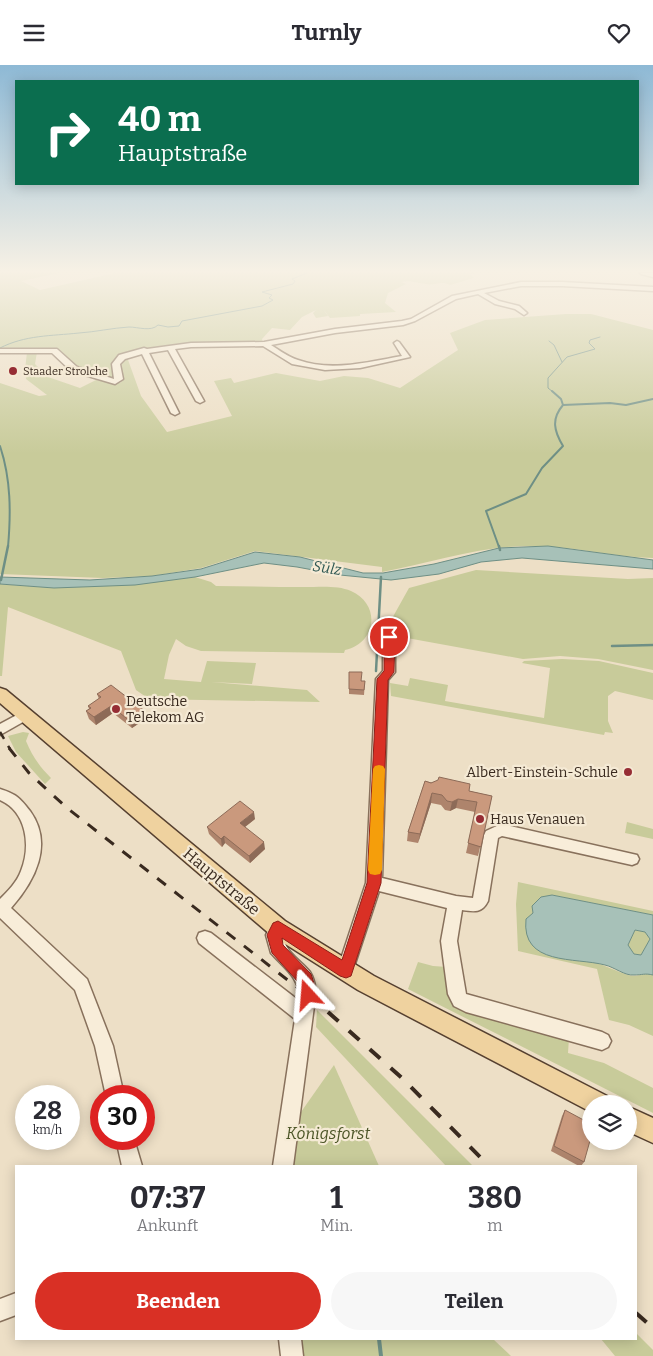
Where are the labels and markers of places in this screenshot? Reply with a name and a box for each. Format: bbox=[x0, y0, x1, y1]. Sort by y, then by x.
marker: Staader Strolche bbox=[7, 365, 19, 377]
place label: Staader Strolche bbox=[23, 365, 108, 378]
pin bbox=[368, 616, 410, 658]
place label: Deutsche Telekom AG bbox=[126, 693, 204, 726]
marker: Deutsche Telekom AG bbox=[110, 703, 122, 715]
place label: Albert-Einstein-Schule bbox=[466, 764, 618, 781]
marker: Albert-Einstein-Schule bbox=[622, 766, 634, 778]
place label: Haus Venauen bbox=[490, 811, 585, 828]
marker: Haus Venauen bbox=[474, 813, 486, 825]

